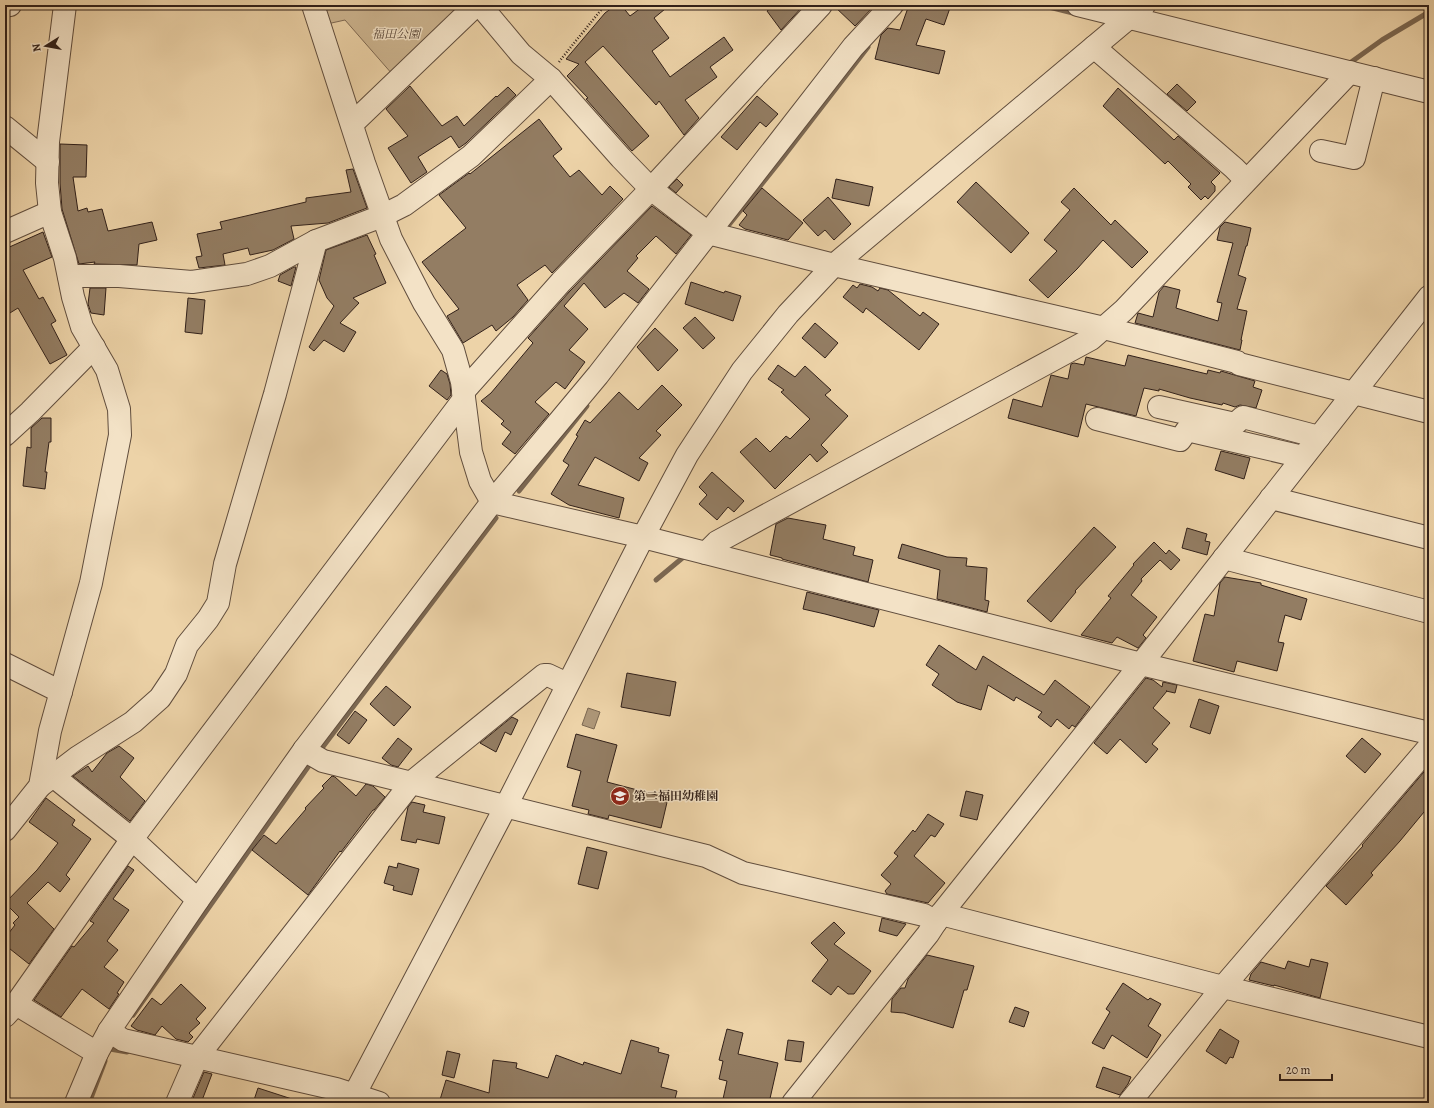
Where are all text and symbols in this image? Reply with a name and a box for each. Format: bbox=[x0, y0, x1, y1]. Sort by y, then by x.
north arrow bbox=[26, 26, 66, 66]
park label: 福田公園 bbox=[372, 26, 422, 42]
text: N bbox=[29, 42, 45, 53]
school or university icon: 第二福田幼稚園 bbox=[609, 785, 631, 807]
place label: 第二福田幼稚園 bbox=[634, 788, 718, 804]
scale bar bbox=[1280, 1056, 1332, 1082]
text: 20 m bbox=[1286, 1062, 1310, 1078]

